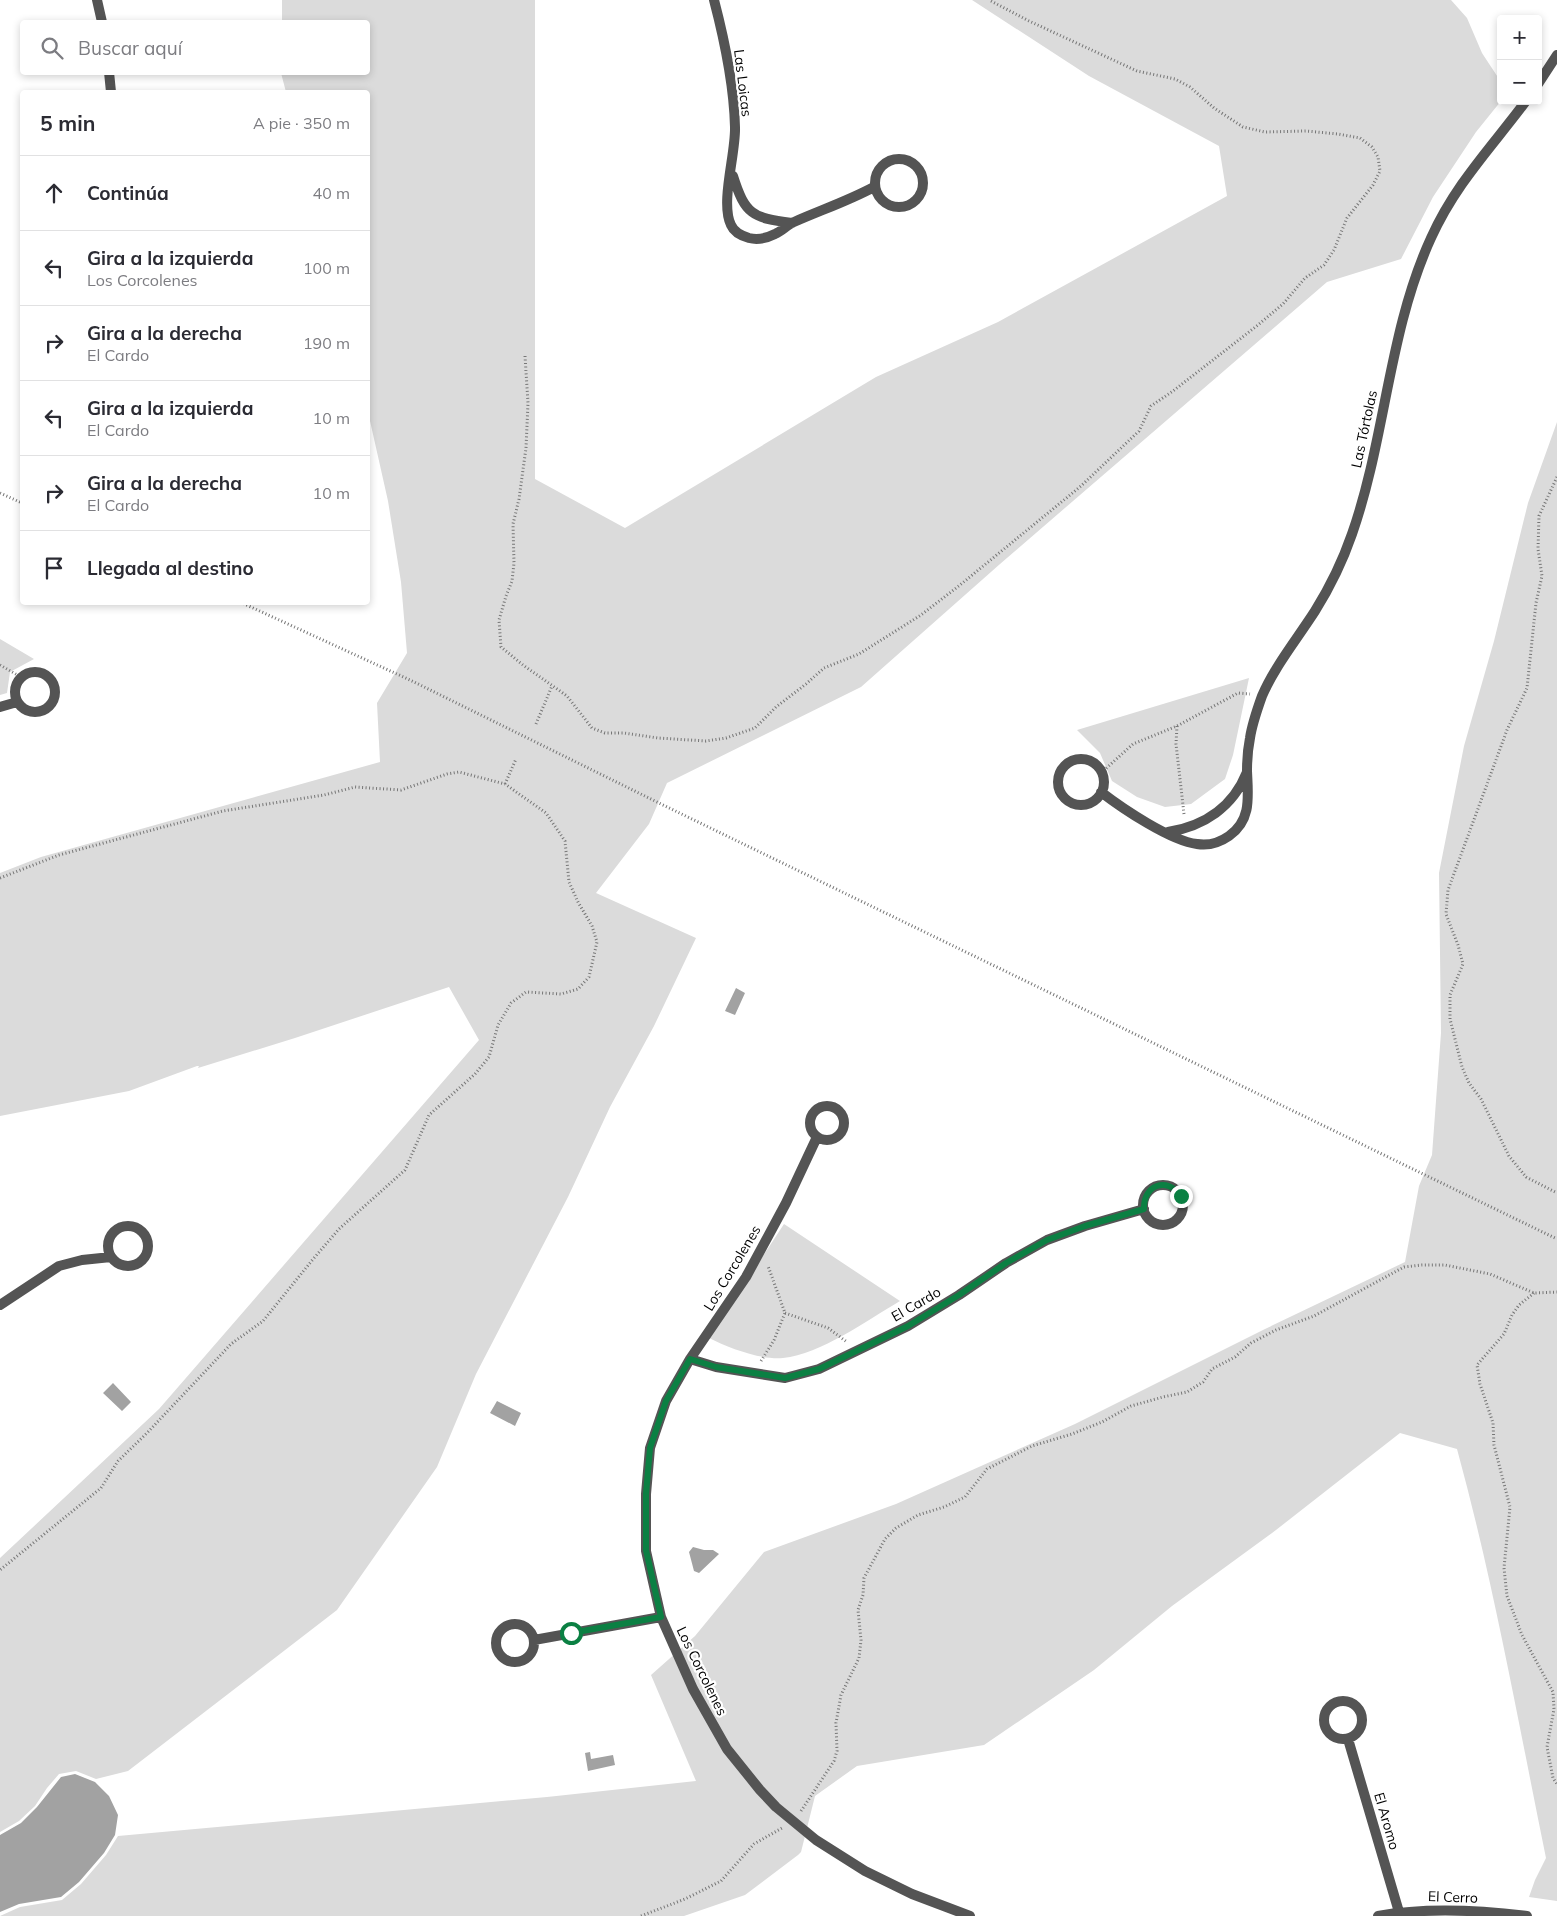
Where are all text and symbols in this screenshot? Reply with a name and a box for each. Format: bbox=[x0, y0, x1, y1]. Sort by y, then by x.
map controls bbox=[1497, 15, 1542, 105]
button: + bbox=[1497, 15, 1542, 60]
search box bbox=[20, 20, 370, 75]
icon: search bbox=[38, 34, 66, 62]
text: Buscar aquí bbox=[78, 36, 182, 60]
street label: Las Loicas bbox=[730, 48, 756, 118]
button: − bbox=[1497, 60, 1542, 105]
text: 5 min bbox=[40, 110, 95, 136]
text: A pie · 350 m bbox=[253, 113, 350, 133]
icon: ahead bbox=[40, 179, 68, 207]
text: Continúa bbox=[87, 181, 169, 205]
text: 40 m bbox=[313, 183, 350, 203]
text: Gira a la izquierda bbox=[87, 246, 253, 270]
icon: left bbox=[40, 254, 68, 282]
text: 100 m bbox=[303, 258, 350, 278]
text: Los Corcolenes bbox=[87, 270, 198, 290]
text: Gira a la derecha bbox=[87, 321, 242, 345]
icon: right bbox=[40, 329, 68, 357]
text: 190 m bbox=[303, 333, 350, 353]
text: El Cardo bbox=[87, 345, 149, 365]
street label: Las Tórtolas bbox=[1347, 388, 1381, 469]
text: Gira a la izquierda bbox=[87, 396, 253, 420]
icon: left bbox=[40, 404, 68, 432]
text: 10 m bbox=[313, 408, 350, 428]
text: El Cardo bbox=[87, 420, 149, 440]
text: Gira a la derecha bbox=[87, 471, 242, 495]
icon: right bbox=[40, 479, 68, 507]
text: 10 m bbox=[313, 483, 350, 503]
text: El Cardo bbox=[87, 495, 149, 515]
icon: arrive bbox=[40, 554, 68, 582]
text: Llegada al destino bbox=[87, 556, 254, 580]
route end bbox=[1170, 1185, 1193, 1208]
street label: Los Corcolenes bbox=[699, 1222, 765, 1314]
street label: El Cardo bbox=[888, 1283, 944, 1325]
route start bbox=[560, 1622, 583, 1645]
street label: Los Corcolenes bbox=[673, 1624, 731, 1718]
street label: El Aromo bbox=[1370, 1790, 1404, 1852]
street label: El Cerro bbox=[1428, 1887, 1478, 1907]

